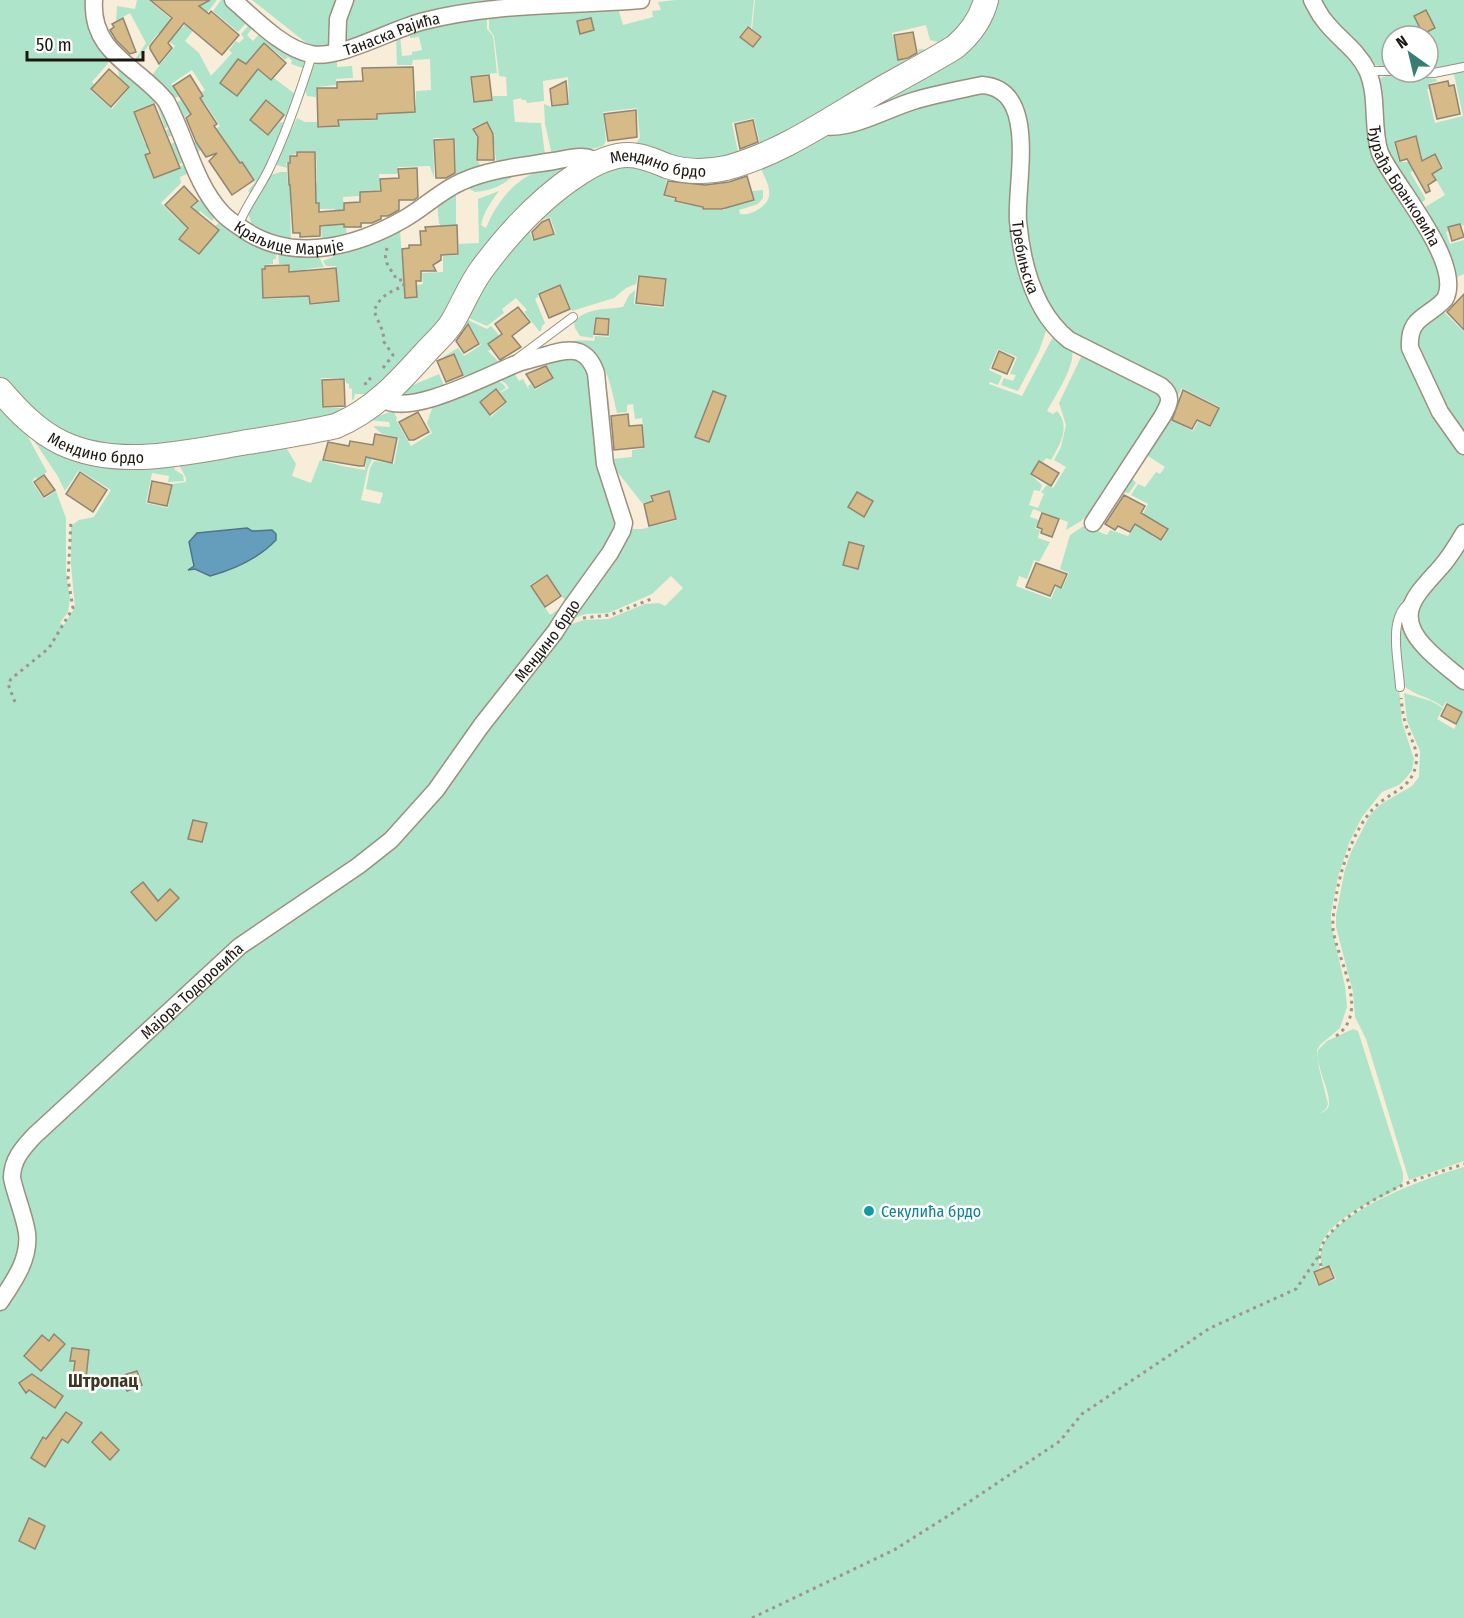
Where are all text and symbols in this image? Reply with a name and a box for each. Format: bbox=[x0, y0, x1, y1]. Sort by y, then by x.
street label: Танаска Рајића bbox=[341, 8, 442, 59]
scale bar bbox=[27, 24, 142, 62]
north arrow bbox=[1380, 24, 1440, 84]
text: N bbox=[1393, 31, 1411, 53]
text: 50 m bbox=[36, 34, 72, 56]
street label: Ђурађа Бранковића bbox=[1366, 125, 1445, 250]
street label: Мендино брдо bbox=[608, 145, 706, 180]
street label: Краљице Марије bbox=[231, 217, 346, 258]
street label: Требињска bbox=[1009, 220, 1043, 297]
street label: Мендино брдо bbox=[45, 428, 144, 467]
street label: Мендино брдо bbox=[510, 595, 584, 686]
street label: Мајора Тодоровића bbox=[136, 938, 247, 1043]
place label: Секулића брдо bbox=[881, 1202, 981, 1221]
marker: Секулића брдо bbox=[862, 1204, 876, 1218]
district label: Штропац bbox=[68, 1370, 138, 1392]

